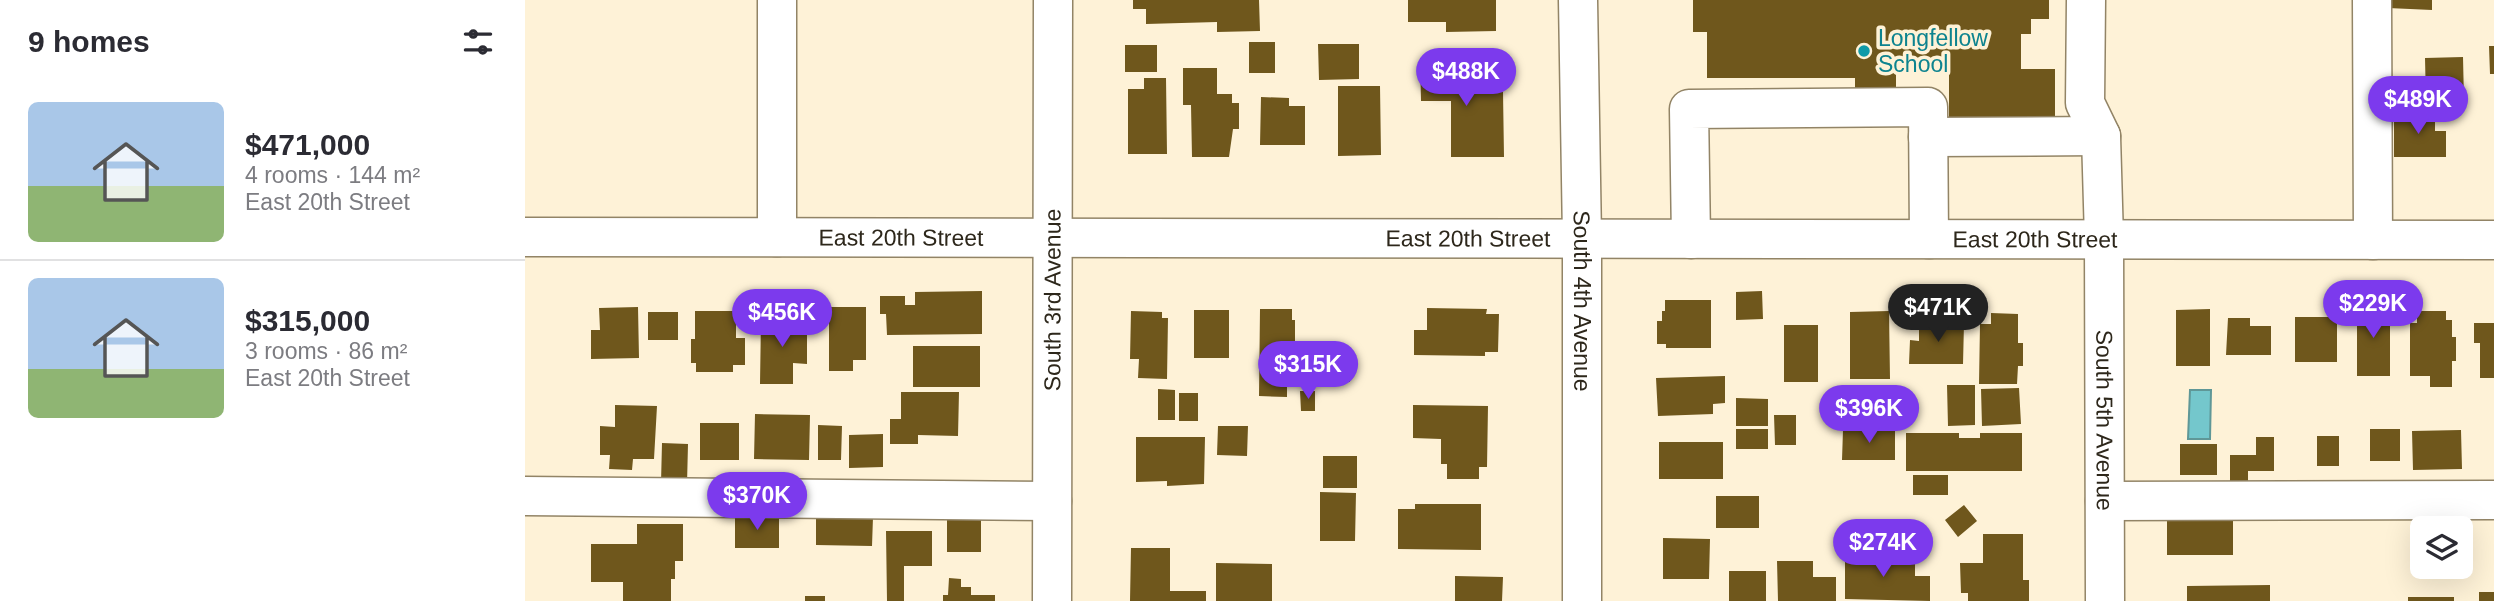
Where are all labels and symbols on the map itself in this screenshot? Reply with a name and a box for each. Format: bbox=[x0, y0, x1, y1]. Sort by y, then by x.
place label: Longfellow School bbox=[1878, 25, 1988, 77]
marker: Longfellow School bbox=[1856, 43, 1872, 59]
pin: $488K bbox=[1417, 48, 1515, 108]
pin: $489K bbox=[2369, 76, 2467, 136]
street label: South 3rd Avenue bbox=[1039, 209, 1066, 391]
street label: South 4th Avenue bbox=[1569, 210, 1595, 392]
street label: East 20th Street bbox=[818, 224, 984, 251]
street label: East 20th Street bbox=[1385, 225, 1551, 252]
street label: East 20th Street bbox=[1952, 226, 2118, 252]
pin: $229K bbox=[2324, 280, 2422, 340]
pin: $471K bbox=[1889, 284, 1987, 344]
pin: $456K bbox=[733, 290, 831, 349]
street label: South 5th Avenue bbox=[2091, 330, 2118, 511]
pin: $315K bbox=[1259, 342, 1357, 401]
pin: $396K bbox=[1820, 386, 1918, 445]
pin: $370K bbox=[708, 472, 806, 532]
pin: $274K bbox=[1834, 520, 1932, 579]

